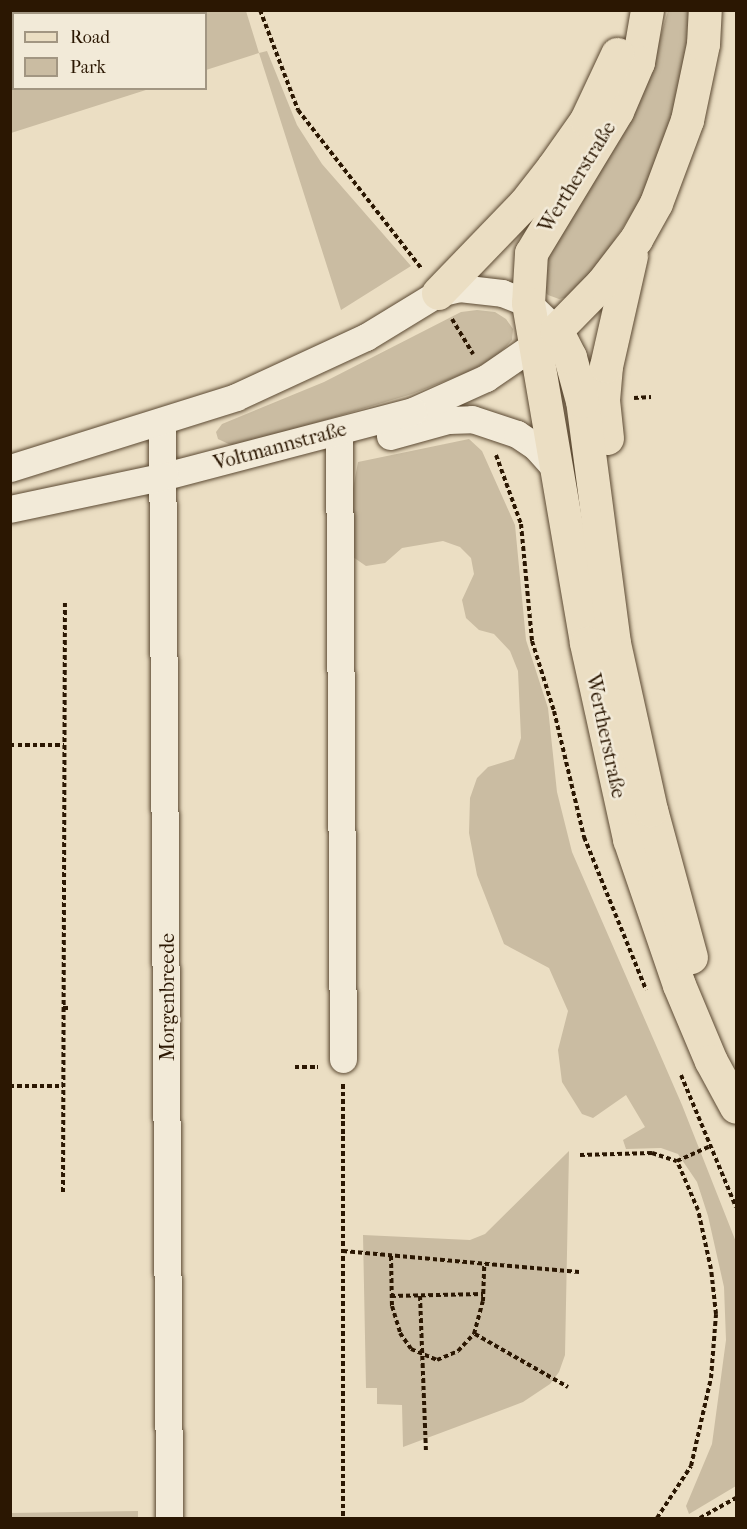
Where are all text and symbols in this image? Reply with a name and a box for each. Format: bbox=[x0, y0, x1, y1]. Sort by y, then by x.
legend bbox=[12, 12, 207, 90]
text: Road bbox=[70, 27, 110, 48]
text: Park bbox=[70, 57, 106, 78]
street label: Wertherstraße bbox=[533, 117, 621, 237]
street label: Voltmannstraße bbox=[211, 417, 349, 475]
street label: Wertherstraße bbox=[581, 672, 631, 800]
street label: Morgenbreede bbox=[155, 933, 179, 1061]

